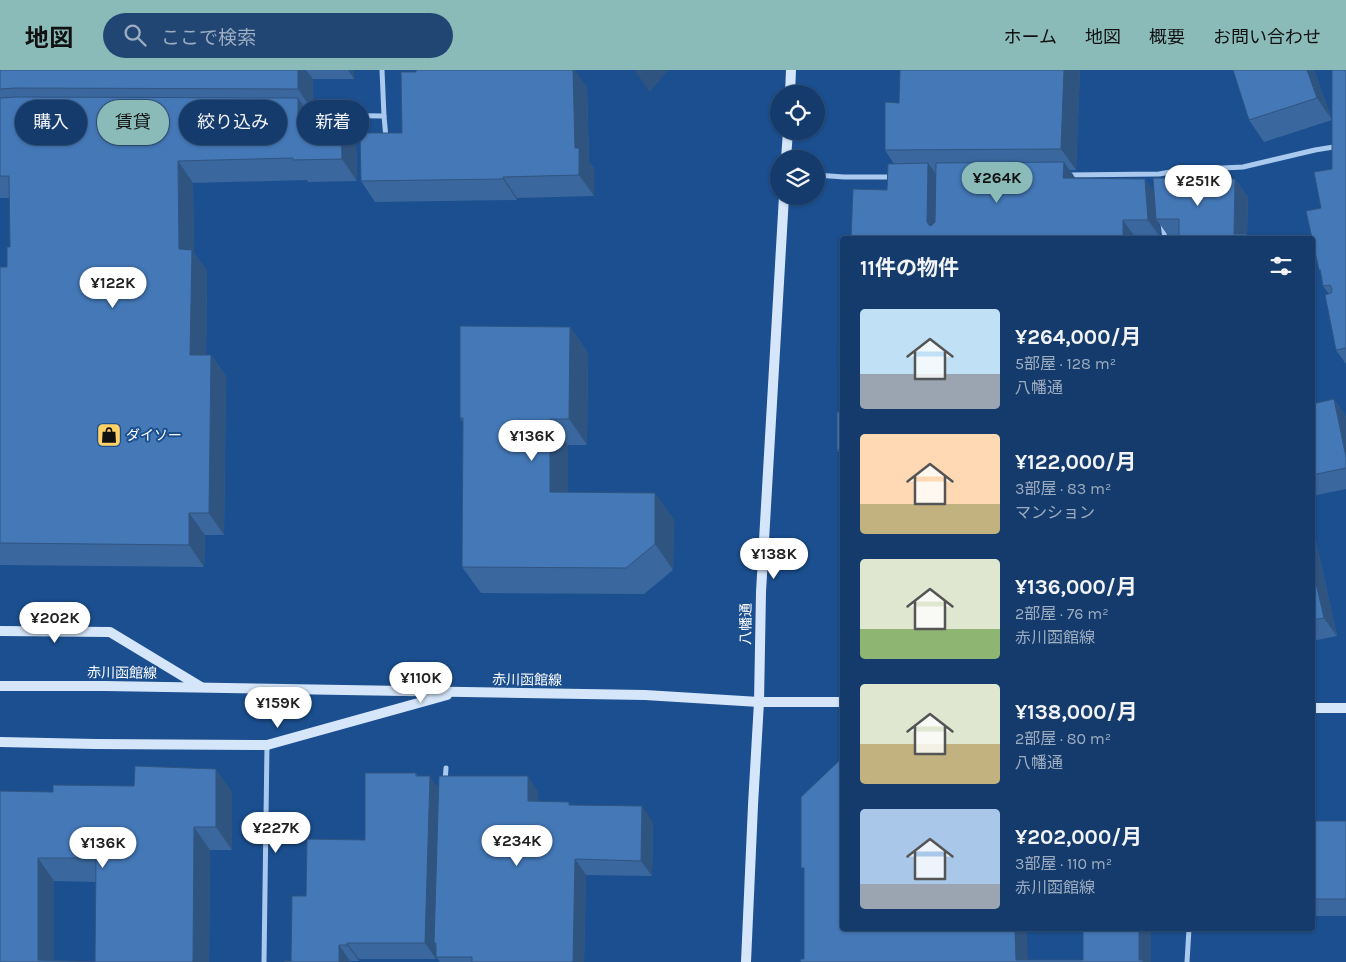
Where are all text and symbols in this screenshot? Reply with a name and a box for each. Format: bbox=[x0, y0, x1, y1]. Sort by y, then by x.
search box bbox=[103, 13, 453, 58]
icon: search bbox=[121, 21, 149, 49]
text: 地図 bbox=[25, 24, 73, 52]
text: ホーム bbox=[1004, 26, 1057, 48]
text: 地図 bbox=[1085, 26, 1121, 48]
text: 概要 bbox=[1149, 26, 1185, 48]
text: お問い合わせ bbox=[1213, 26, 1321, 48]
text: ここで検索 bbox=[161, 27, 256, 49]
map controls bbox=[770, 85, 825, 205]
button: locate bbox=[770, 85, 825, 140]
chip: 購入 bbox=[15, 100, 87, 145]
chip: 賃貸 bbox=[97, 100, 169, 145]
chip: 絞り込み bbox=[179, 100, 287, 145]
chip: 新着 bbox=[297, 100, 369, 145]
button: layers bbox=[770, 150, 825, 205]
pin: ¥264K bbox=[962, 162, 1032, 204]
pin: ¥251K bbox=[1163, 164, 1233, 207]
text: ¥264K bbox=[973, 168, 1021, 187]
text: ¥251K bbox=[1176, 171, 1220, 190]
icon: filters bbox=[1267, 252, 1295, 280]
text: 11件の物件 bbox=[860, 256, 959, 280]
pin: ¥122K bbox=[78, 266, 148, 309]
text: ¥122K bbox=[91, 273, 135, 292]
text: ¥264,000/月 bbox=[1015, 325, 1141, 349]
icon: home bbox=[900, 329, 960, 389]
text: 5部屋 · 128 m² bbox=[1015, 354, 1116, 373]
text: 八幡通 bbox=[1015, 378, 1063, 397]
pin: ¥136K bbox=[497, 420, 567, 462]
shop icon: ダイソー bbox=[96, 422, 122, 448]
text: ¥136K bbox=[509, 426, 555, 445]
place label: ダイソー bbox=[126, 427, 182, 444]
text: ¥122,000/月 bbox=[1015, 450, 1136, 474]
icon: home bbox=[900, 454, 960, 514]
text: 3部屋 · 83 m² bbox=[1015, 479, 1111, 498]
text: マンション bbox=[1015, 503, 1095, 522]
pin: ¥138K bbox=[739, 538, 809, 580]
text: ¥138K bbox=[751, 544, 797, 563]
text: ¥136,000/月 bbox=[1015, 575, 1137, 599]
icon: home bbox=[900, 579, 960, 639]
pin: ¥202K bbox=[20, 602, 90, 644]
street label: 八幡通 bbox=[737, 603, 755, 645]
text: 2部屋 · 76 m² bbox=[1015, 604, 1109, 623]
text: ¥202K bbox=[30, 608, 80, 627]
text: 赤川函館線 bbox=[1015, 628, 1095, 647]
pin: ¥110K bbox=[386, 662, 456, 704]
street label: 赤川函館線 bbox=[87, 664, 157, 682]
text: ¥110K bbox=[400, 668, 442, 687]
street label: 赤川函館線 bbox=[492, 671, 562, 689]
pin: ¥159K bbox=[243, 686, 313, 729]
text: ¥159K bbox=[256, 693, 300, 712]
text: ¥138,000/月 bbox=[1015, 700, 1138, 724]
icon: home bbox=[900, 704, 960, 764]
text: 2部屋 · 80 m² bbox=[1015, 729, 1111, 748]
text: 八幡通 bbox=[1015, 753, 1063, 772]
pin: ¥227K bbox=[241, 812, 311, 854]
text: ¥227K bbox=[252, 818, 300, 837]
pin: ¥234K bbox=[482, 824, 552, 867]
text: ¥202,000/月 bbox=[1015, 825, 1142, 849]
pin: ¥136K bbox=[68, 826, 138, 869]
icon: home bbox=[900, 829, 960, 889]
text: ¥234K bbox=[493, 831, 542, 850]
text: ¥136K bbox=[80, 833, 126, 852]
text: 3部屋 · 110 m² bbox=[1015, 854, 1112, 873]
text: 赤川函館線 bbox=[1015, 878, 1095, 897]

